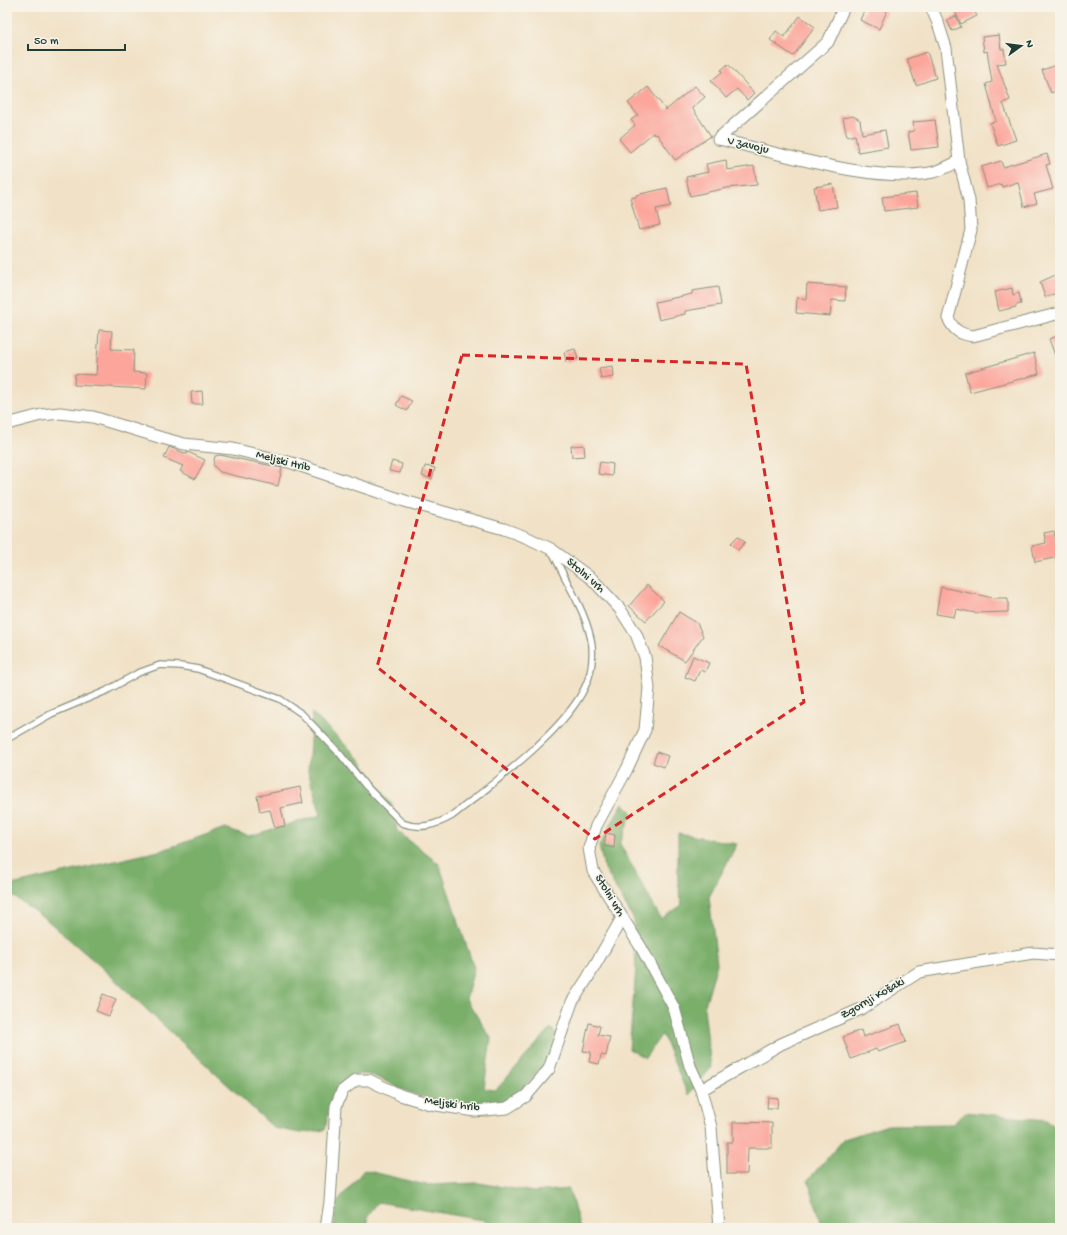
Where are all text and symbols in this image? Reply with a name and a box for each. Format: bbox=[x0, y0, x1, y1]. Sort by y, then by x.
scale bar bbox=[28, 26, 125, 52]
north arrow bbox=[1001, 26, 1041, 66]
text: 50 m bbox=[34, 35, 59, 49]
text: N bbox=[1022, 39, 1035, 49]
street label: V zavoju bbox=[725, 134, 770, 158]
street label: Meljski Hrib bbox=[254, 448, 312, 476]
street label: Stolni vrh bbox=[563, 555, 608, 597]
street label: Stolni vrh bbox=[591, 872, 627, 920]
street label: Zgornji Košaki bbox=[839, 975, 908, 1023]
street label: Meljski hrib bbox=[424, 1094, 481, 1116]

